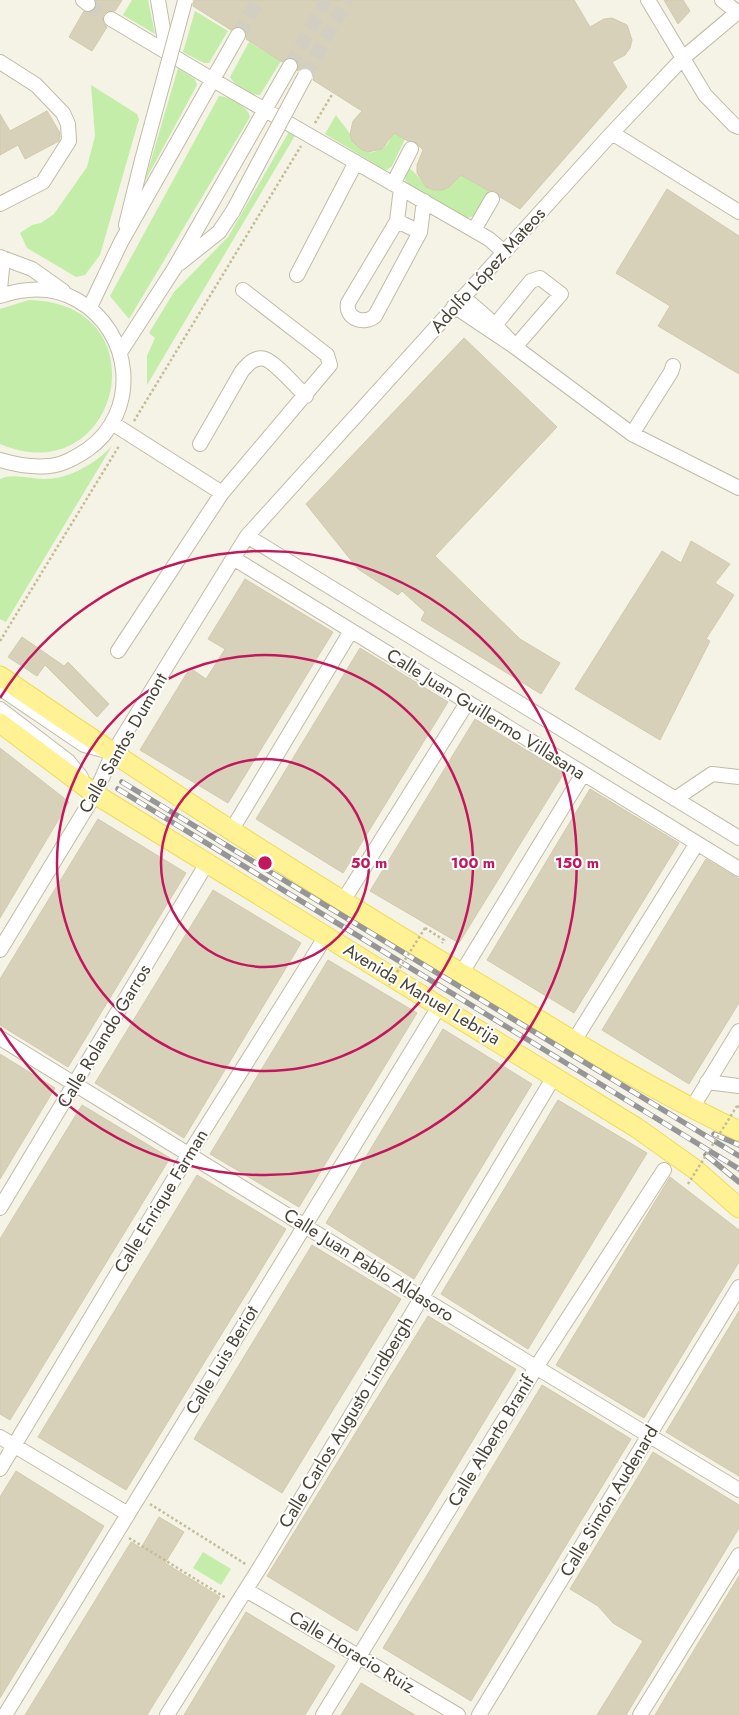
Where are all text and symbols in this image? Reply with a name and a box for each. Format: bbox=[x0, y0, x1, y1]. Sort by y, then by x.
street label: Adolfo López Mateos bbox=[424, 201, 552, 339]
street label: Calle Juan Guillermo Villasana bbox=[382, 642, 590, 786]
street label: Calle Santos Dumont bbox=[72, 667, 174, 818]
text: 50 m bbox=[351, 852, 387, 874]
text: 100 m bbox=[451, 852, 495, 874]
text: 150 m bbox=[555, 852, 599, 874]
centre of rings bbox=[256, 854, 274, 872]
street label: Avenida Manuel Lebrija bbox=[339, 937, 505, 1051]
street label: Calle Rolando Garros bbox=[51, 959, 157, 1113]
street label: Calle Enrique Farman bbox=[108, 1124, 214, 1278]
street label: Calle Juan Pablo Aldasoro bbox=[279, 1202, 459, 1328]
street label: Calle Luis Beriot bbox=[179, 1300, 265, 1419]
street label: Calle Carlos Augusto Lindbergh bbox=[272, 1311, 420, 1533]
street label: Calle Alberto Branif bbox=[441, 1370, 541, 1512]
street label: Calle Simón Audenard bbox=[553, 1420, 665, 1582]
street label: Calle Horacio Ruiz bbox=[284, 1604, 420, 1700]

